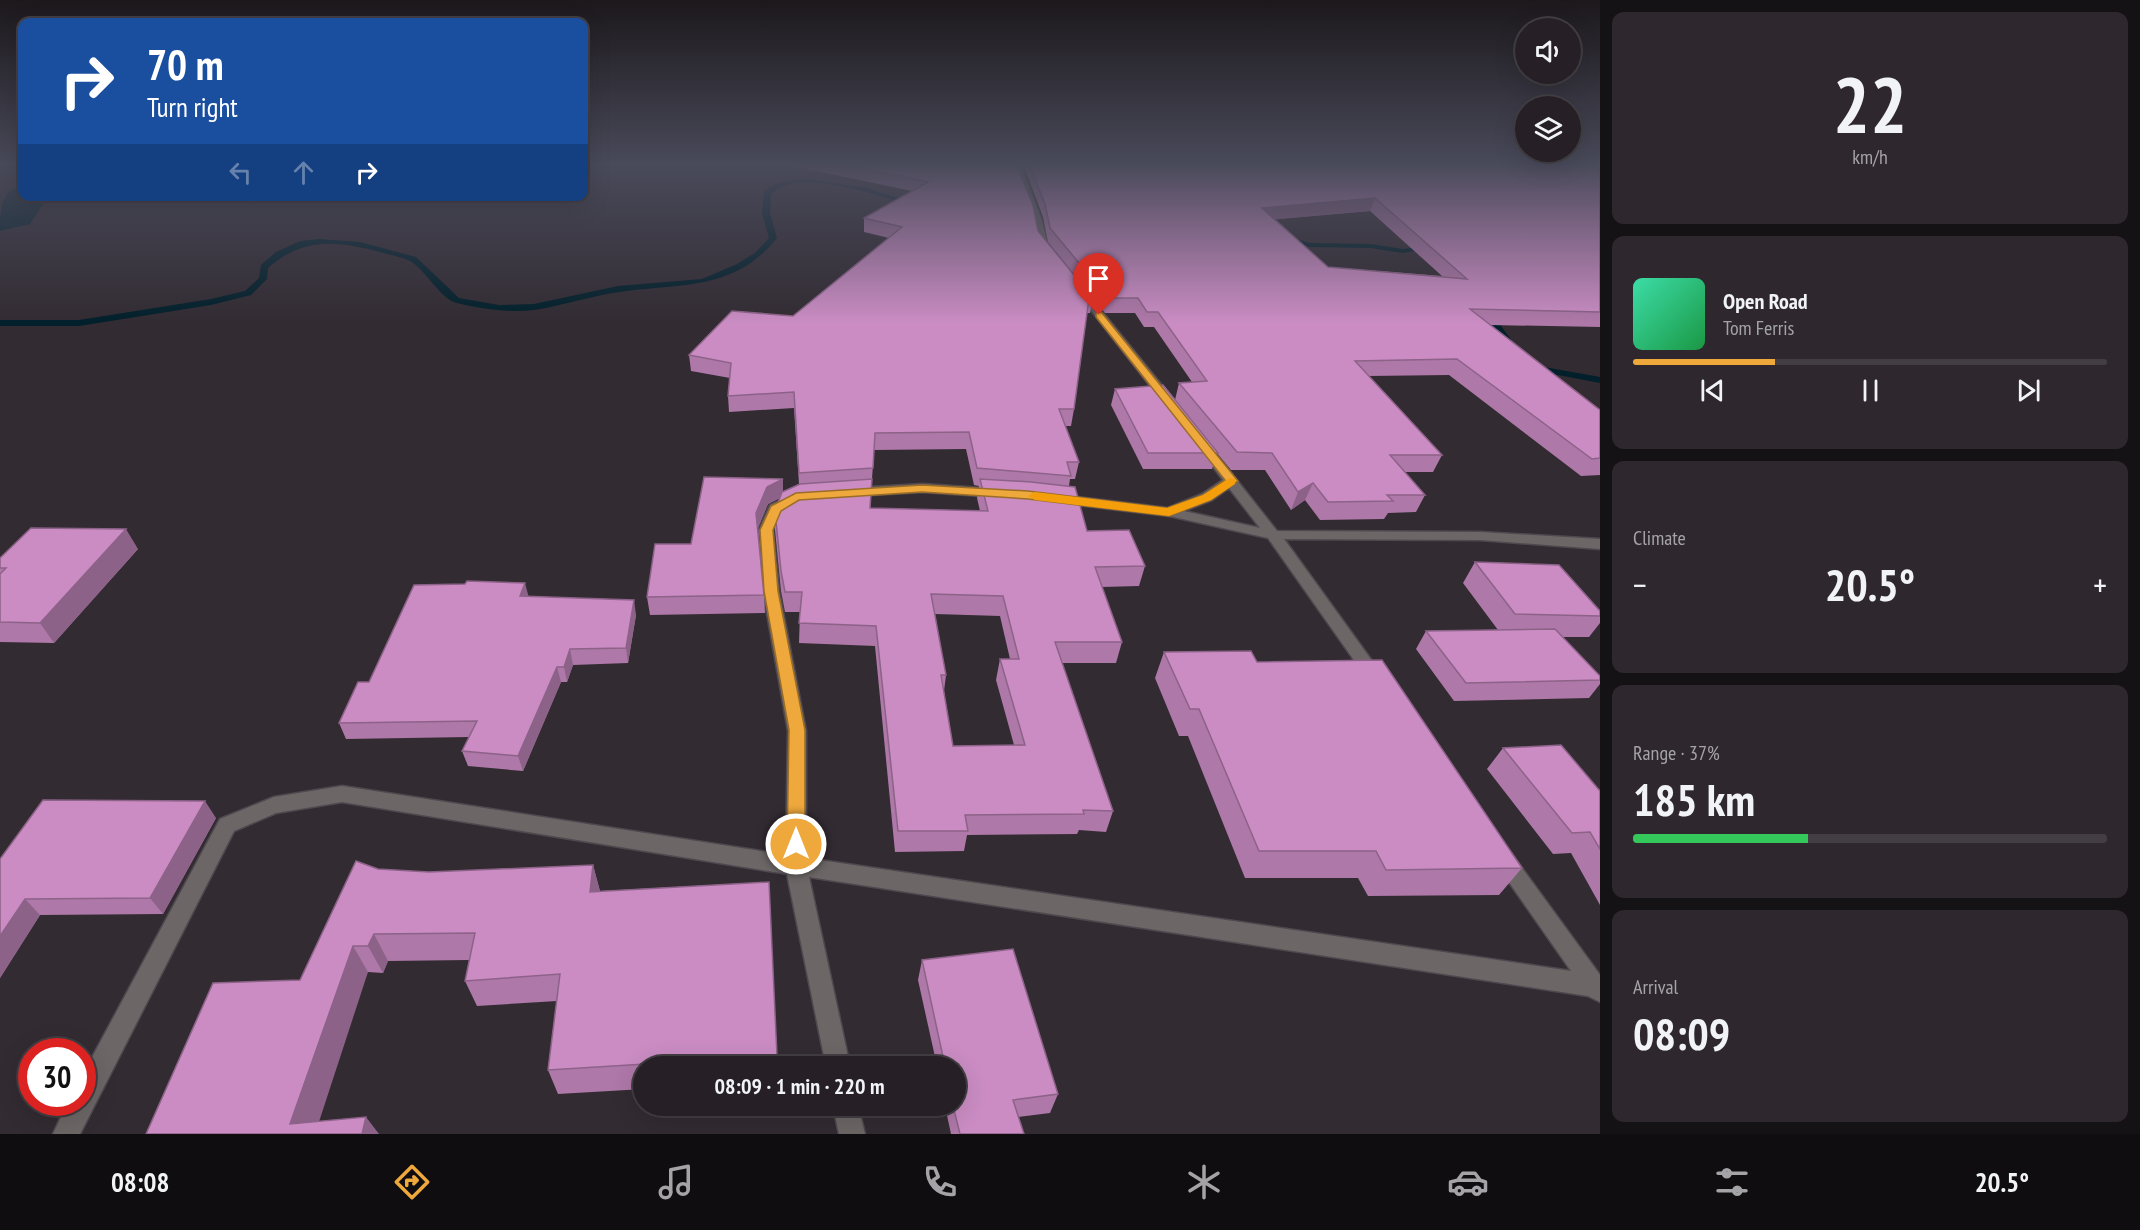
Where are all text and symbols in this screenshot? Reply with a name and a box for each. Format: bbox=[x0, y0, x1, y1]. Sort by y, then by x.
map controls bbox=[1515, 18, 1581, 162]
button: sound bbox=[1515, 18, 1581, 84]
text: 70 m bbox=[147, 37, 224, 92]
icon: right bbox=[48, 42, 126, 120]
text: 22 bbox=[1833, 54, 1907, 155]
text: Turn right bbox=[147, 90, 238, 124]
button: layers bbox=[1515, 96, 1581, 162]
text: km/h bbox=[1852, 144, 1888, 170]
icon: left bbox=[224, 156, 257, 189]
icon: ahead bbox=[287, 156, 320, 189]
icon: right bbox=[350, 156, 383, 189]
pin bbox=[1073, 253, 1124, 315]
icon: arrive bbox=[1082, 262, 1115, 295]
text: Open Road bbox=[1723, 287, 1808, 315]
text: Tom Ferris bbox=[1723, 315, 1794, 341]
icon: previous bbox=[1696, 374, 1729, 407]
icon: pause bbox=[1854, 374, 1887, 407]
icon: next bbox=[2012, 374, 2045, 407]
text: Climate bbox=[1633, 525, 1686, 551]
text: 20.5° bbox=[1825, 555, 1915, 613]
text: − bbox=[1633, 563, 1647, 606]
text: + bbox=[2093, 563, 2107, 606]
text: Range · 37% bbox=[1633, 740, 1720, 766]
text: 185 km bbox=[1633, 770, 1755, 828]
position arrow bbox=[764, 812, 828, 876]
text: Arrival bbox=[1633, 974, 1678, 1000]
text: 08:09 bbox=[1633, 1004, 1730, 1062]
speed limit sign: 30 bbox=[18, 1038, 96, 1116]
text: 08:09 · 1 min · 220 m bbox=[714, 1072, 885, 1100]
icon: directions bbox=[391, 1161, 433, 1203]
icon: music bbox=[655, 1161, 697, 1203]
icon: phone bbox=[919, 1161, 961, 1203]
icon: climate bbox=[1183, 1161, 1225, 1203]
icon: car bbox=[1447, 1161, 1489, 1203]
icon: filters bbox=[1711, 1161, 1753, 1203]
text: 08:08 bbox=[111, 1165, 169, 1199]
text: 20.5° bbox=[1975, 1165, 2029, 1199]

